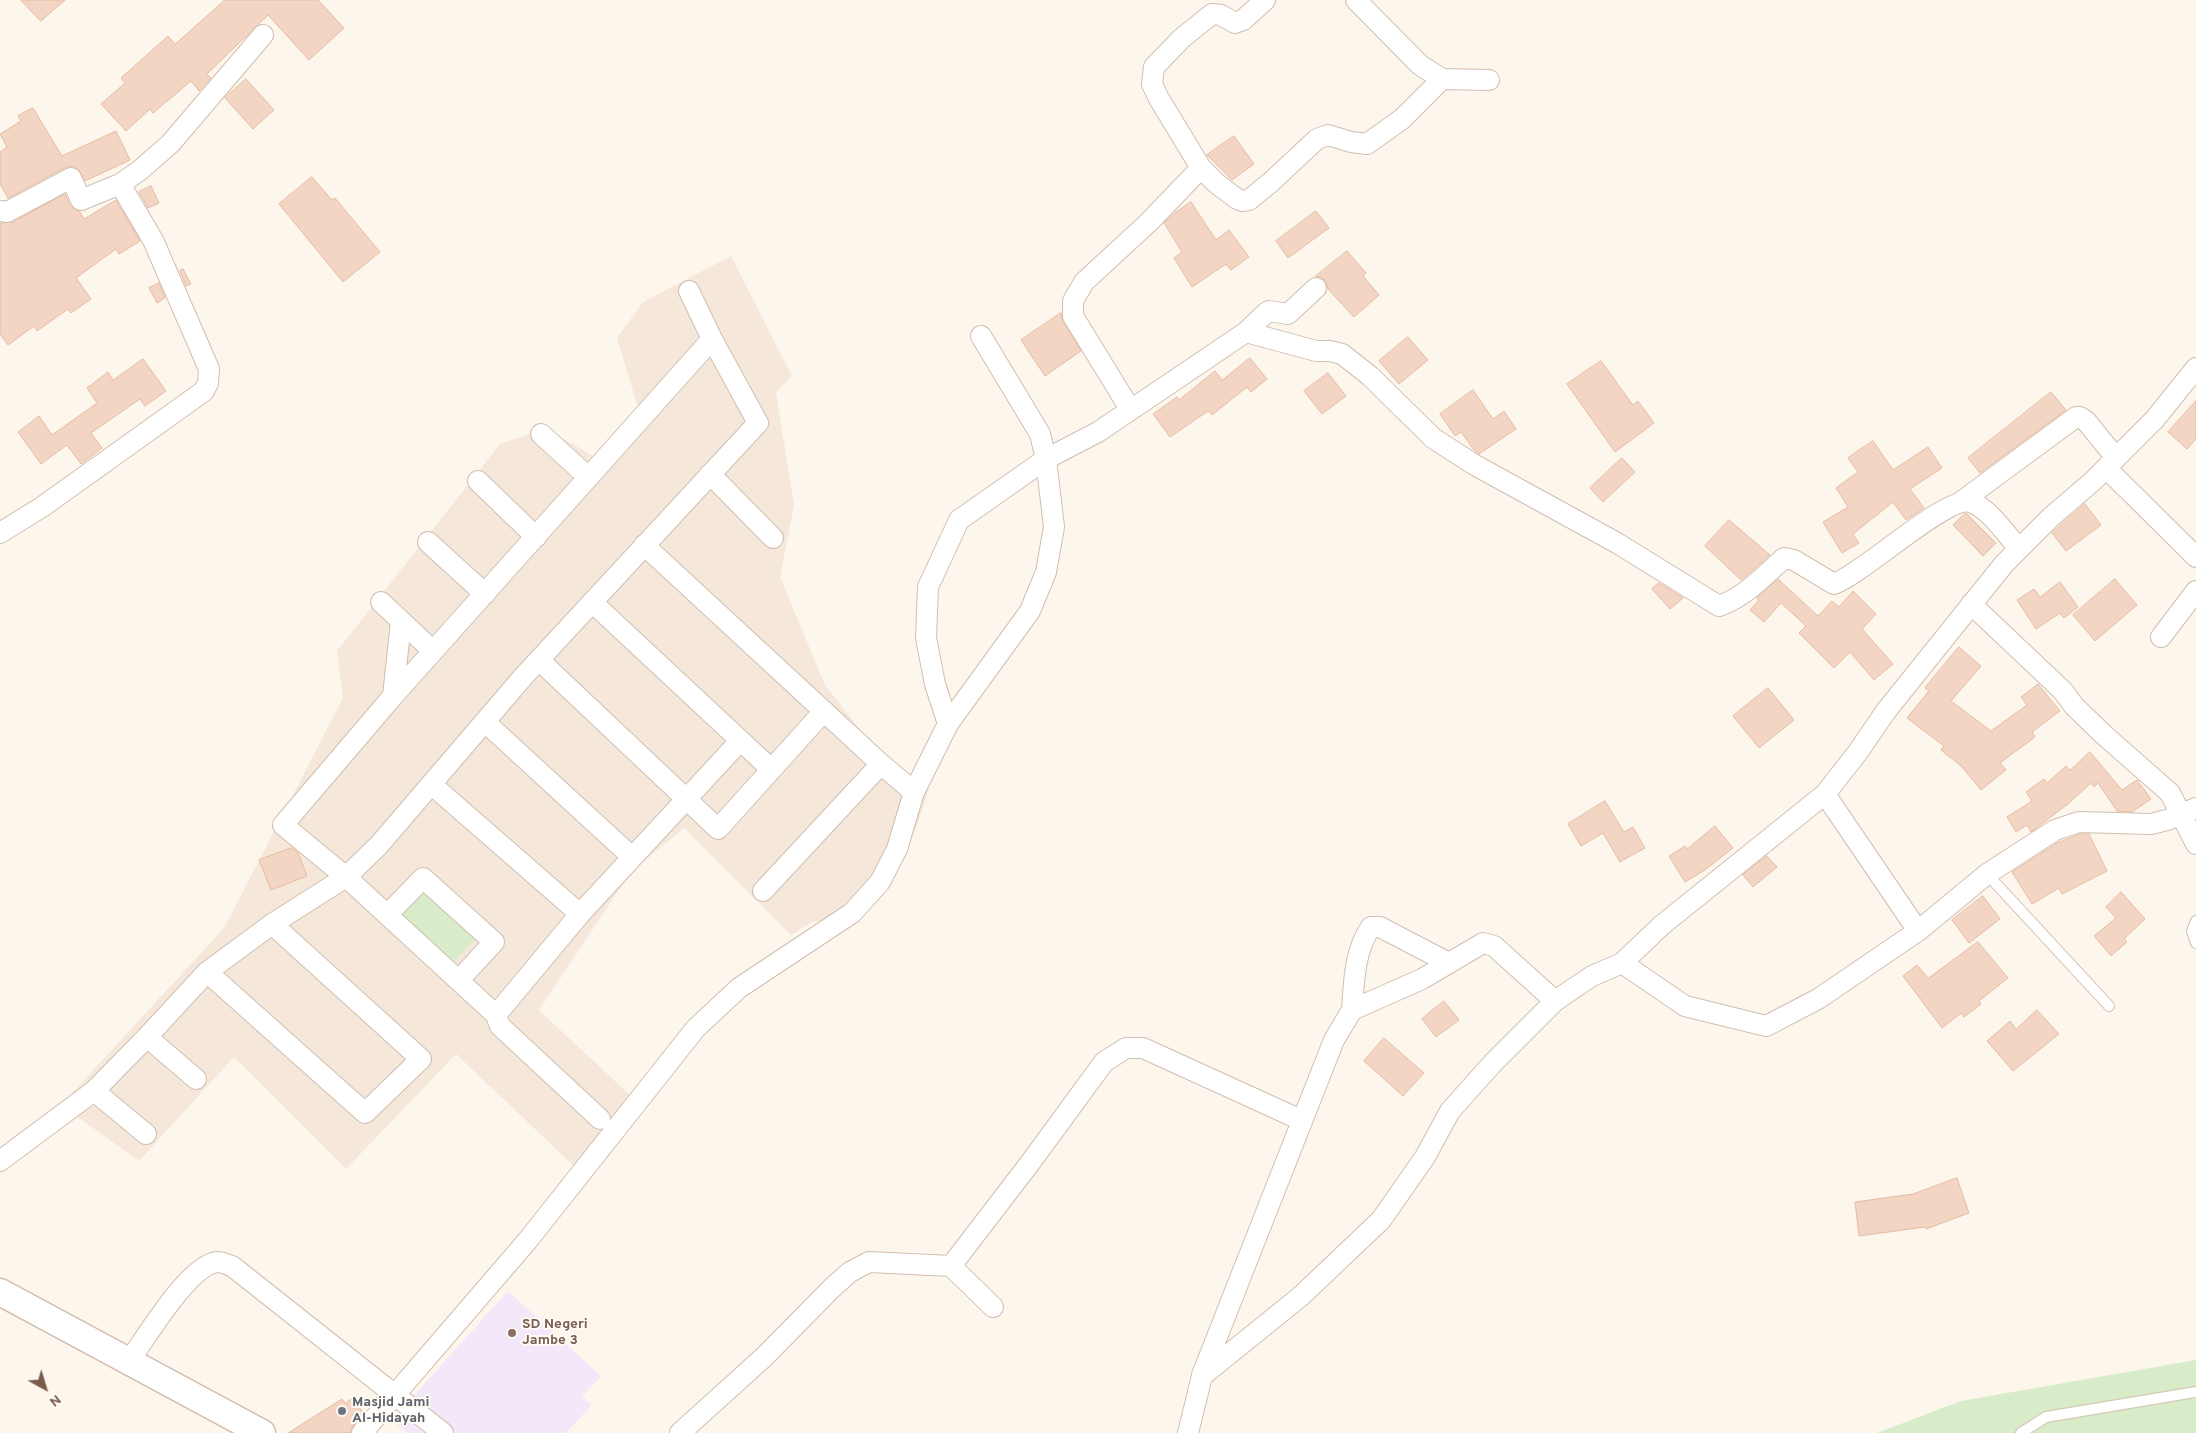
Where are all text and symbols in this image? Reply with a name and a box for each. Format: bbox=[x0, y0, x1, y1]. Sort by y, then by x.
place label: SD Negeri Jambe 3 bbox=[522, 1317, 588, 1350]
marker: SD Negeri Jambe 3 bbox=[506, 1327, 518, 1339]
north arrow bbox=[20, 1363, 70, 1413]
text: N bbox=[45, 1390, 64, 1410]
place label: Masjid Jami Al-Hidayah bbox=[352, 1395, 429, 1428]
marker: Masjid Jami Al-Hidayah bbox=[336, 1405, 348, 1417]

